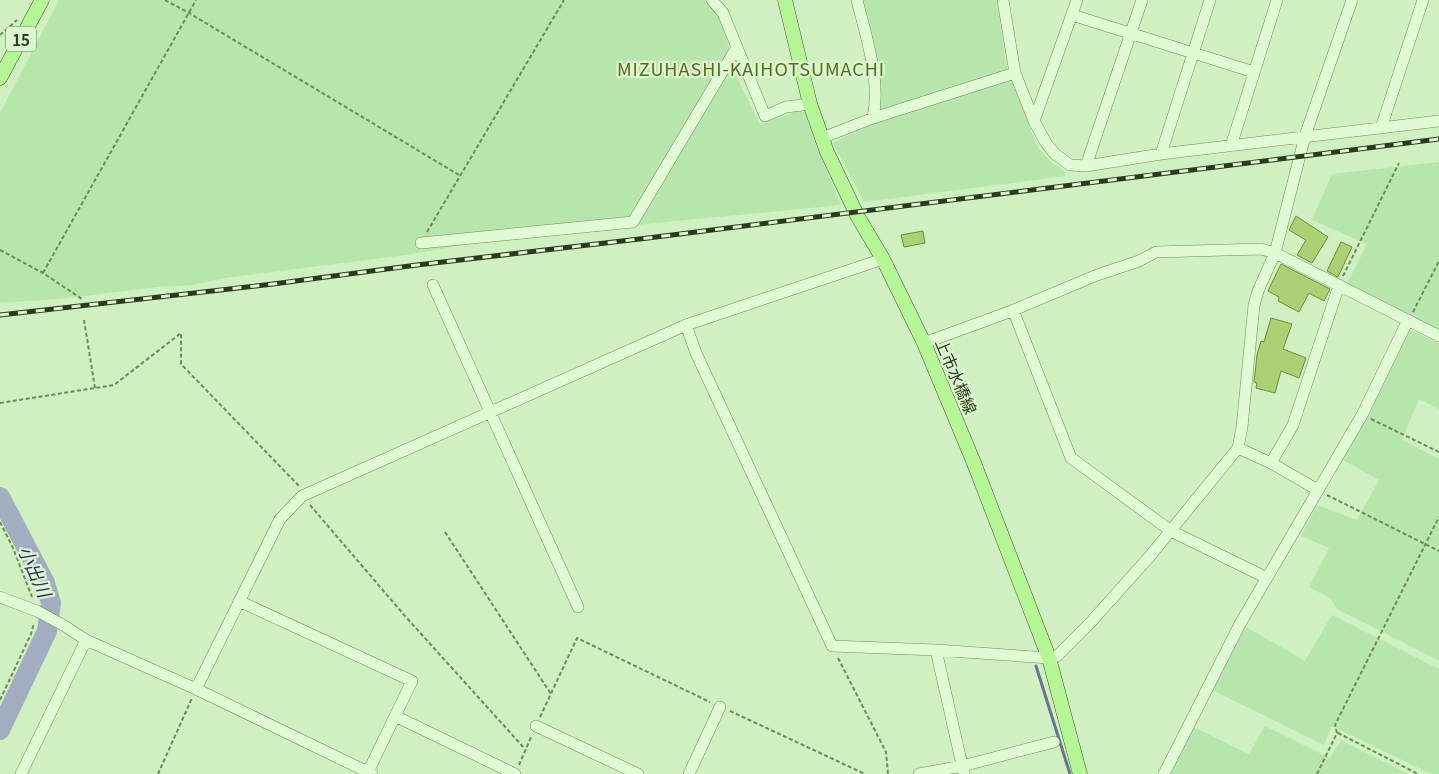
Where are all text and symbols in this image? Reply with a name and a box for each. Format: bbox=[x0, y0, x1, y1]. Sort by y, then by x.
road number: 15 bbox=[6, 26, 36, 52]
district label: MIZUHASHI-KAIHOTSUMACHI bbox=[617, 55, 885, 81]
street label: 上市水橋線 bbox=[930, 334, 984, 418]
water label: 小出川 bbox=[13, 541, 60, 603]

